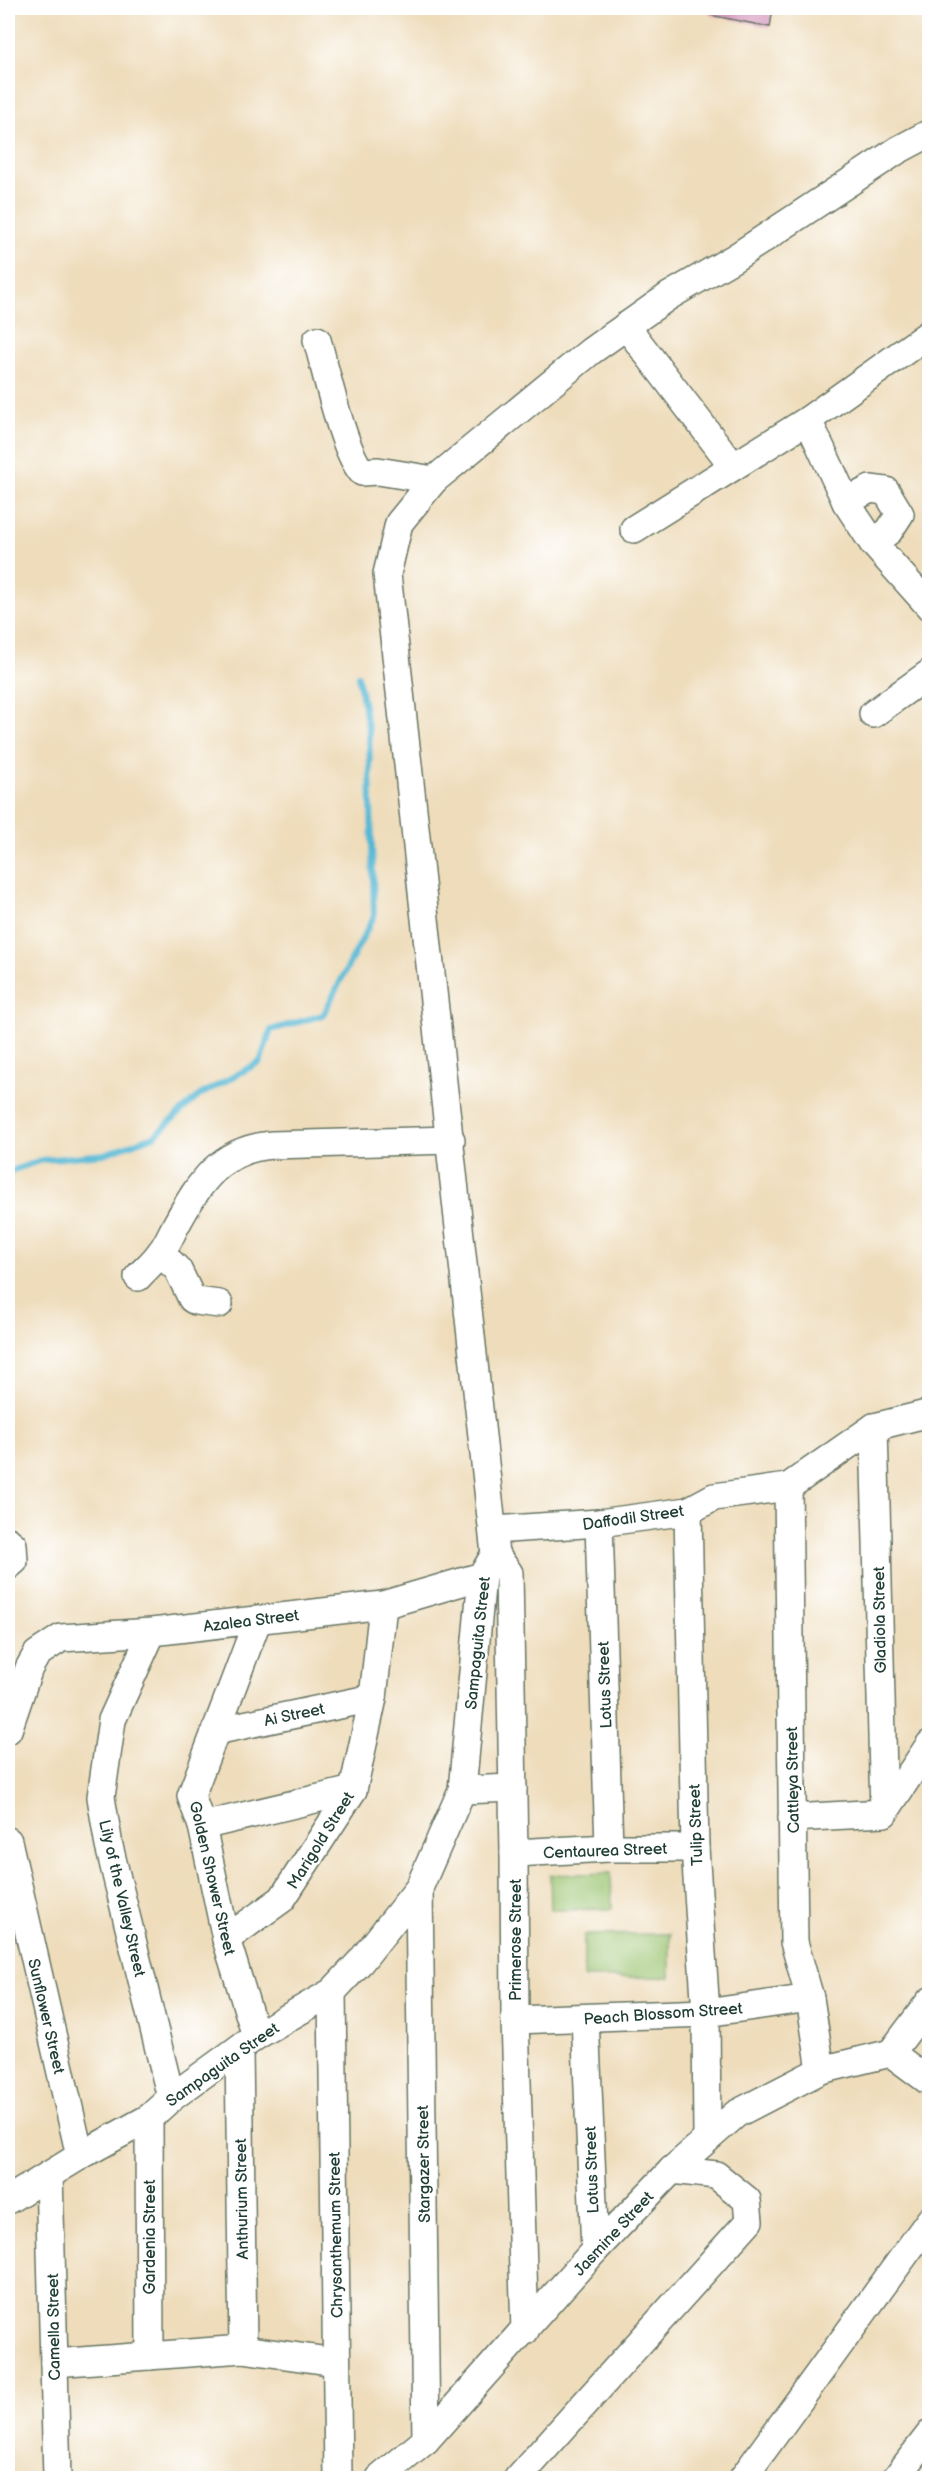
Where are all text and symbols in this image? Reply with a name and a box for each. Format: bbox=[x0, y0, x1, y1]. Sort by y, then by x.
street label: Daffodil Street bbox=[581, 1502, 685, 1535]
street label: Gladiola Street bbox=[870, 1566, 891, 1674]
street label: Sampaguita Street bbox=[462, 1576, 495, 1711]
street label: Azalea Street bbox=[202, 1606, 300, 1637]
street label: Lotus Street bbox=[594, 1641, 617, 1729]
street label: Ai Street bbox=[262, 1700, 326, 1731]
street label: Cattleya Street bbox=[783, 1726, 804, 1834]
street label: Tulip Street bbox=[686, 1784, 707, 1866]
street label: Marigold Street bbox=[284, 1788, 359, 1893]
street label: Golden Shower Street bbox=[185, 1799, 239, 1957]
street label: Lily of the Valley Street bbox=[94, 1818, 149, 1979]
street label: Centaurea Street bbox=[543, 1840, 668, 1863]
street label: Primerose Street bbox=[507, 1879, 526, 2001]
street label: Sunflower Street bbox=[23, 1957, 68, 2076]
street label: Peach Blossom Street bbox=[583, 1999, 743, 2030]
street label: Sampaguita Street bbox=[163, 2019, 283, 2111]
street label: Stargazer Street bbox=[414, 2105, 435, 2223]
street label: Lotus Street bbox=[581, 2126, 604, 2214]
street label: Anthurium Street bbox=[232, 2138, 253, 2260]
street label: Chrysanthemum Street bbox=[326, 2152, 347, 2318]
street label: Gardenia Street bbox=[141, 2179, 160, 2294]
street label: Jasmine Street bbox=[570, 2188, 658, 2280]
street label: Camella Street bbox=[44, 2273, 65, 2381]

